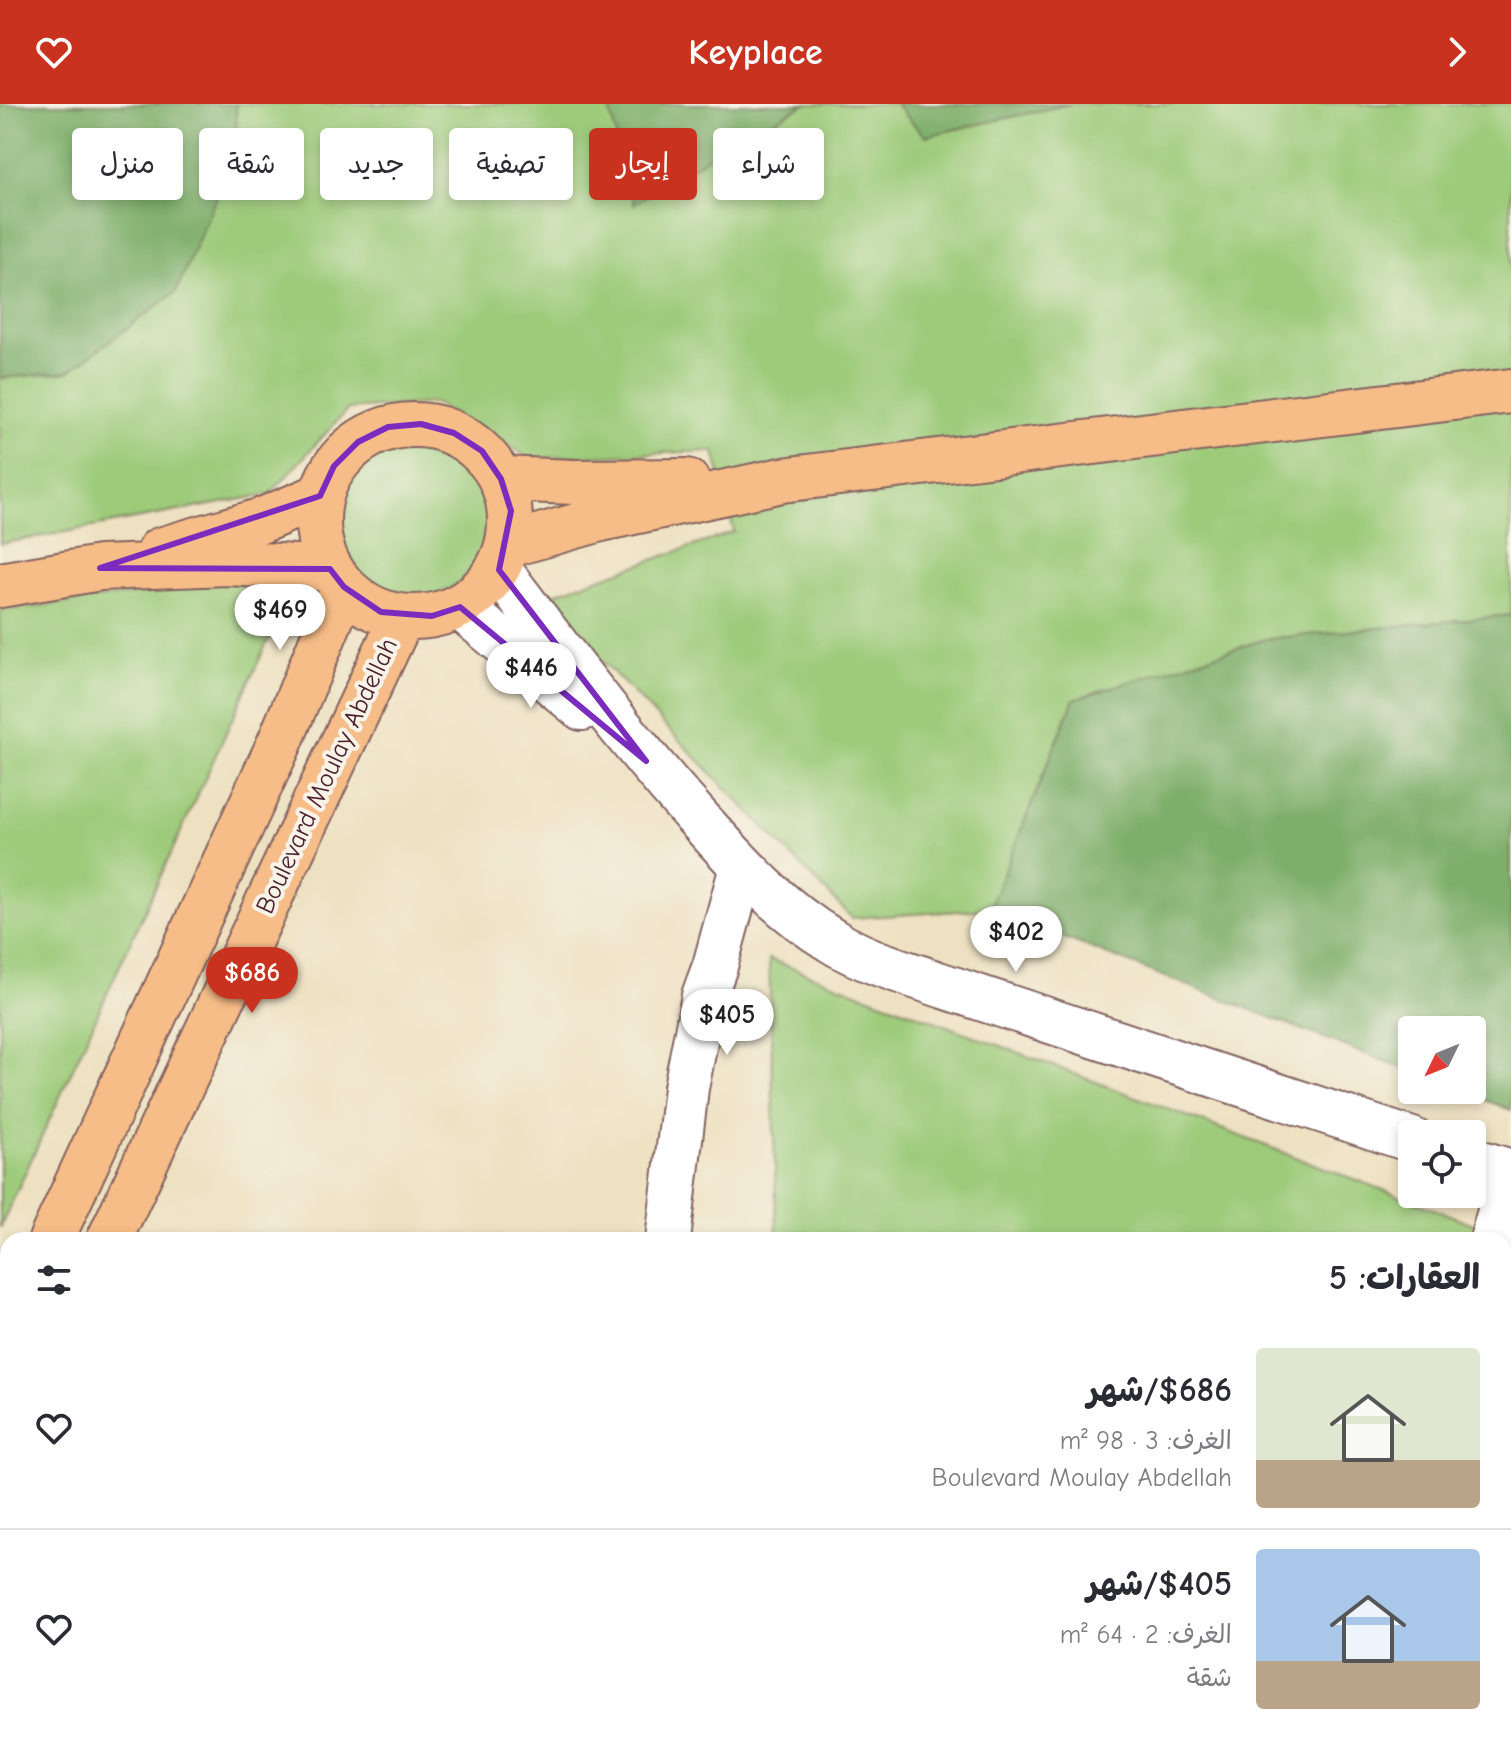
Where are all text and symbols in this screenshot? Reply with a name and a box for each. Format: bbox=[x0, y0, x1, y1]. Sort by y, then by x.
icon: heart bbox=[32, 30, 76, 74]
icon: forward bbox=[1435, 30, 1479, 74]
text: Keyplace bbox=[688, 32, 823, 73]
chip: منزل bbox=[72, 128, 183, 200]
chip: شقة bbox=[199, 128, 304, 200]
chip: جديد bbox=[320, 128, 433, 200]
chip: تصفية bbox=[449, 128, 573, 200]
chip: إيجار bbox=[589, 128, 697, 200]
chip: شراء bbox=[713, 128, 824, 200]
pin: $469 bbox=[233, 584, 327, 652]
text: $469 bbox=[252, 595, 308, 625]
street label: Boulevard Moulay Abdellah bbox=[250, 634, 404, 918]
pin: $446 bbox=[484, 642, 578, 710]
text: $446 bbox=[504, 653, 558, 683]
pin: $402 bbox=[969, 906, 1063, 974]
text: $402 bbox=[988, 917, 1044, 947]
pin: $686 bbox=[205, 947, 299, 1015]
text: $686 bbox=[224, 958, 280, 988]
pin: $405 bbox=[680, 989, 774, 1057]
text: $405 bbox=[699, 1000, 755, 1030]
north arrow bbox=[1398, 1016, 1486, 1104]
map controls bbox=[1398, 1016, 1486, 1208]
button: locate bbox=[1398, 1120, 1486, 1208]
icon: filters bbox=[32, 1258, 76, 1302]
text: العقارات: 5 bbox=[1329, 1258, 1480, 1298]
text: $686/شهر bbox=[1087, 1370, 1232, 1410]
icon: home bbox=[1320, 1380, 1416, 1476]
icon: heart bbox=[32, 1406, 76, 1450]
text: الغرف: 3 · 98 m² bbox=[1060, 1426, 1232, 1456]
text: Boulevard Moulay Abdellah bbox=[932, 1463, 1232, 1493]
text: $405/شهر bbox=[1087, 1564, 1232, 1604]
icon: home bbox=[1320, 1581, 1416, 1677]
icon: heart bbox=[32, 1607, 76, 1651]
text: الغرف: 2 · 64 m² bbox=[1060, 1620, 1232, 1650]
text: شقة bbox=[1187, 1663, 1232, 1693]

